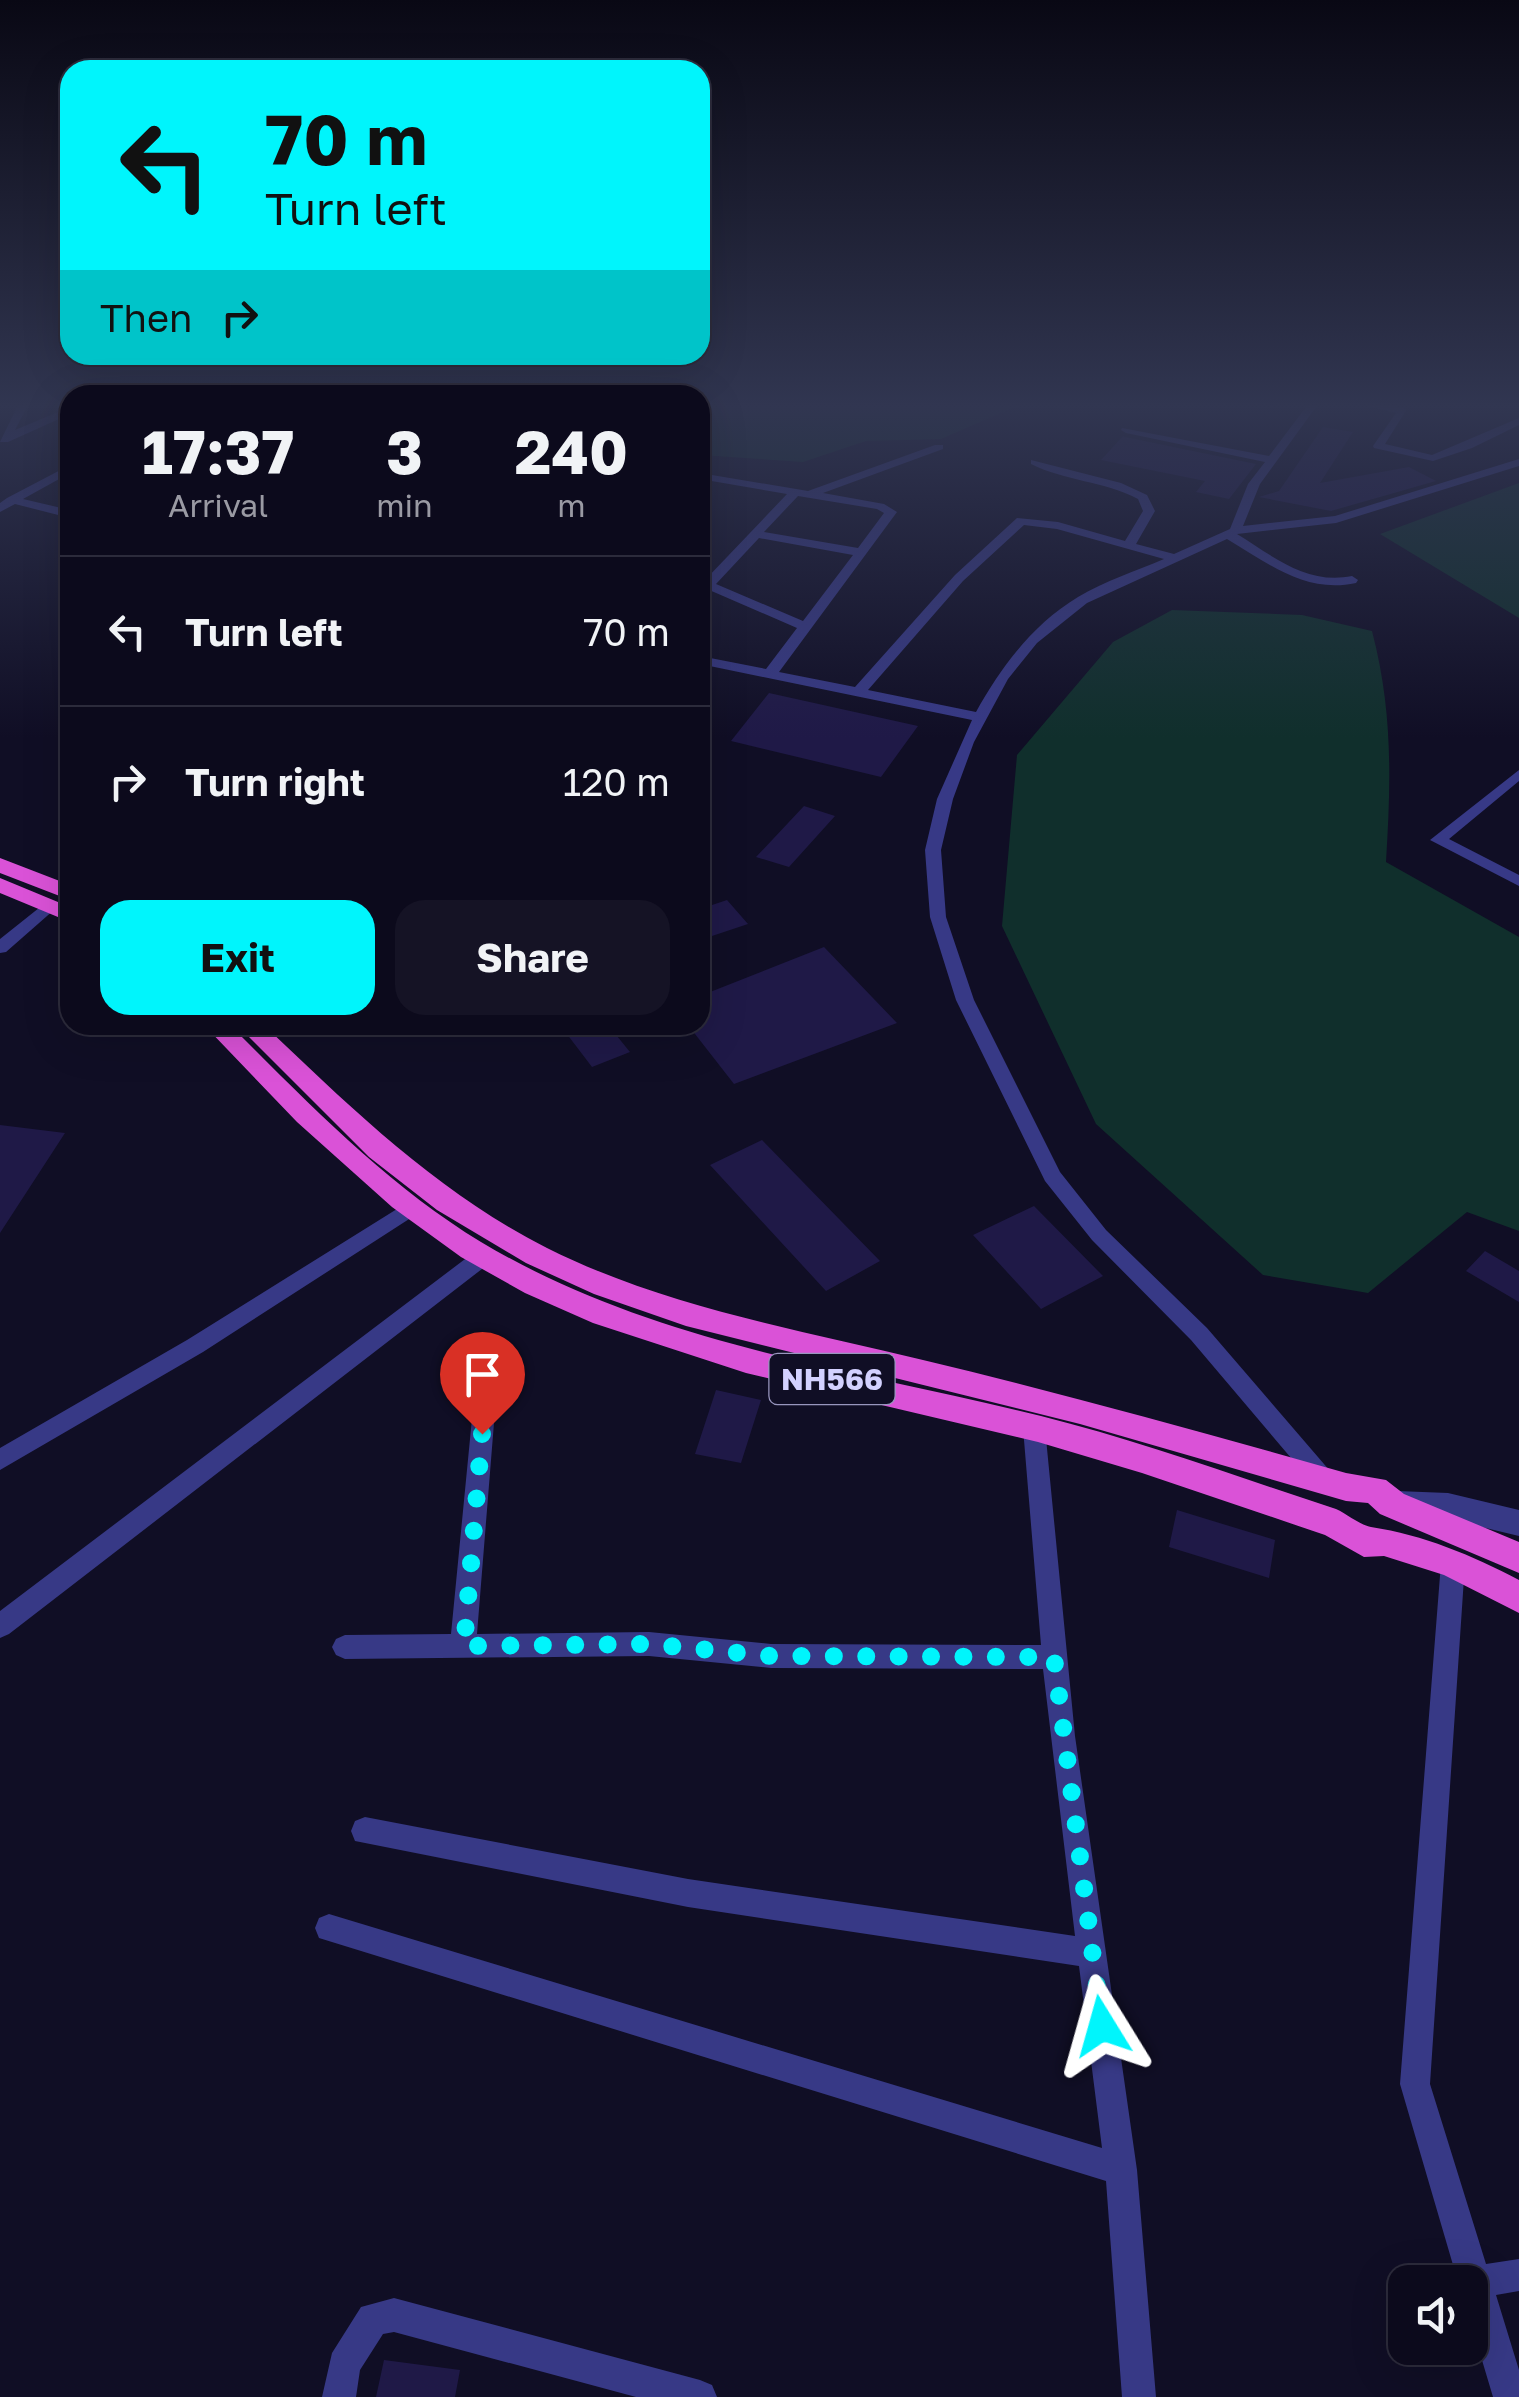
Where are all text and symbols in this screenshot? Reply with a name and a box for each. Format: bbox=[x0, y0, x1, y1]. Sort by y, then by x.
text: 70 m bbox=[265, 96, 427, 180]
icon: left bbox=[100, 100, 230, 230]
text: Turn left bbox=[265, 181, 447, 235]
icon: right bbox=[212, 290, 267, 345]
text: Then bbox=[100, 295, 192, 340]
text: 17:37 bbox=[142, 415, 294, 487]
text: 3 bbox=[386, 415, 423, 487]
text: 240 bbox=[515, 415, 628, 487]
text: Arrival bbox=[168, 486, 268, 524]
text: min bbox=[376, 486, 433, 524]
text: m bbox=[557, 486, 586, 524]
icon: left bbox=[100, 604, 155, 659]
text: Turn left bbox=[185, 609, 343, 654]
text: 70 m bbox=[583, 609, 670, 654]
icon: right bbox=[100, 754, 155, 809]
text: Turn right bbox=[185, 759, 365, 804]
text: 120 m bbox=[563, 759, 670, 804]
button: Exit bbox=[100, 900, 375, 1015]
button: Share bbox=[395, 900, 670, 1015]
pin bbox=[440, 1332, 525, 1435]
icon: arrive bbox=[455, 1347, 510, 1402]
road number: NH566 bbox=[770, 1354, 894, 1404]
position arrow bbox=[1050, 1974, 1154, 2078]
map controls bbox=[1388, 2265, 1488, 2365]
button: sound bbox=[1388, 2265, 1488, 2365]

